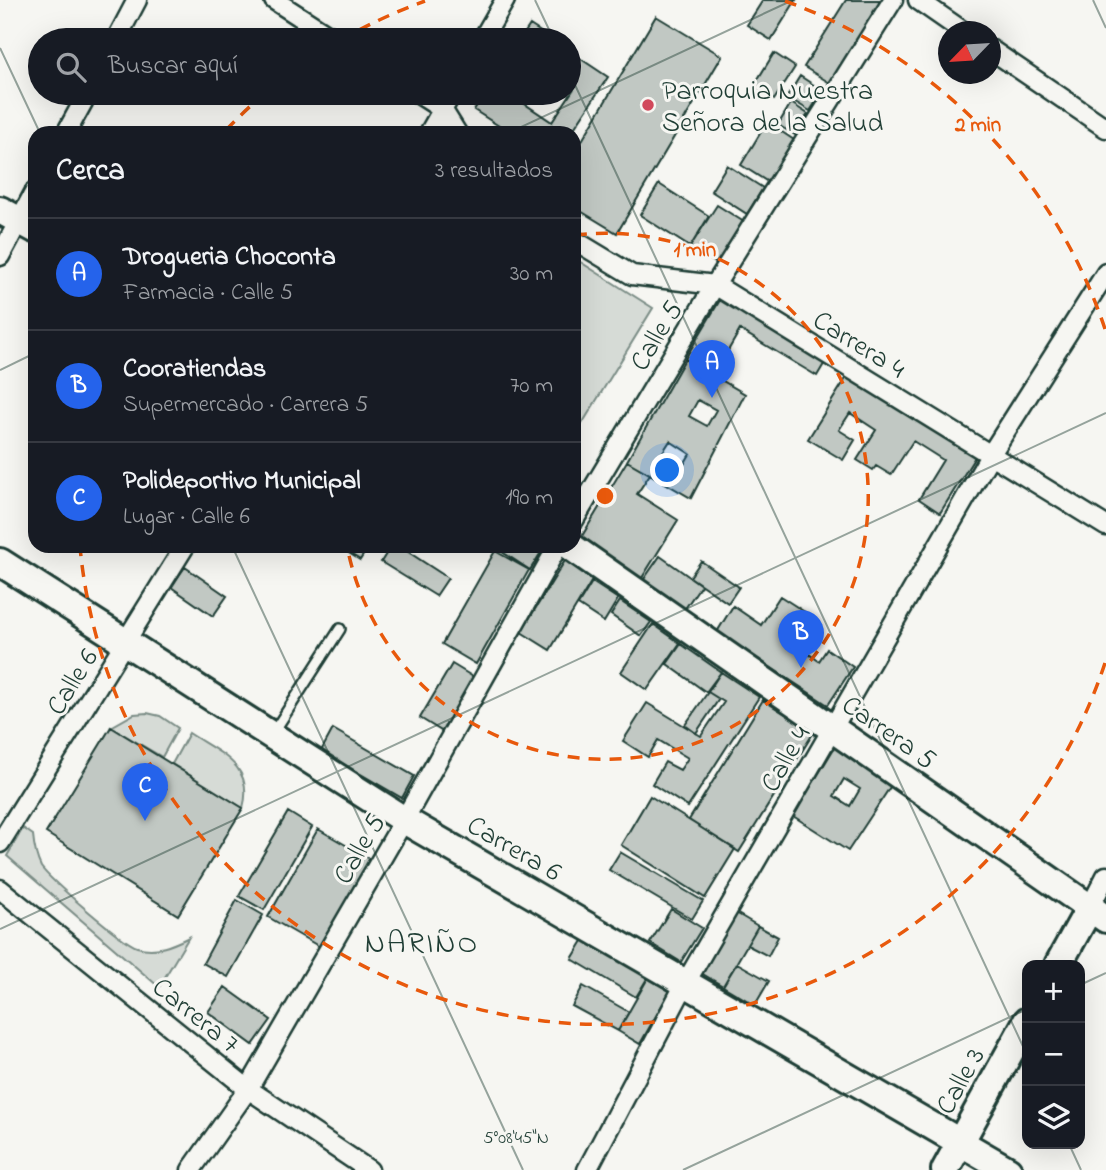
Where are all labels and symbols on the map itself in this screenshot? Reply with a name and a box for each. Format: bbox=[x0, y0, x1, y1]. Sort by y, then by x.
north arrow bbox=[938, 21, 1001, 84]
place label: Parroquia Nuestra Señora de la Salud bbox=[662, 72, 884, 145]
marker: Parroquia Nuestra Señora de la Salud bbox=[640, 97, 656, 113]
text: 2 min bbox=[954, 111, 1001, 141]
text: 1 min bbox=[674, 236, 716, 266]
street label: Calle 5 bbox=[621, 294, 695, 380]
street label: Carrera 4 bbox=[804, 301, 913, 391]
pin: A bbox=[689, 340, 735, 398]
your location bbox=[650, 453, 684, 487]
centre of rings bbox=[593, 484, 617, 508]
pin: B bbox=[778, 610, 824, 668]
street label: Calle 6 bbox=[38, 642, 110, 724]
street label: Carrera 5 bbox=[832, 686, 944, 781]
street label: Calle 4 bbox=[752, 718, 823, 801]
pin: C bbox=[122, 763, 168, 821]
street label: Carrera 6 bbox=[458, 806, 568, 894]
street label: Calle 5 bbox=[324, 807, 398, 893]
district label: NARIÑO bbox=[365, 923, 479, 967]
street label: Carrera 7 bbox=[142, 968, 248, 1065]
street label: Calle 3 bbox=[927, 1041, 997, 1123]
text: 5°08'45"N bbox=[483, 1126, 549, 1152]

